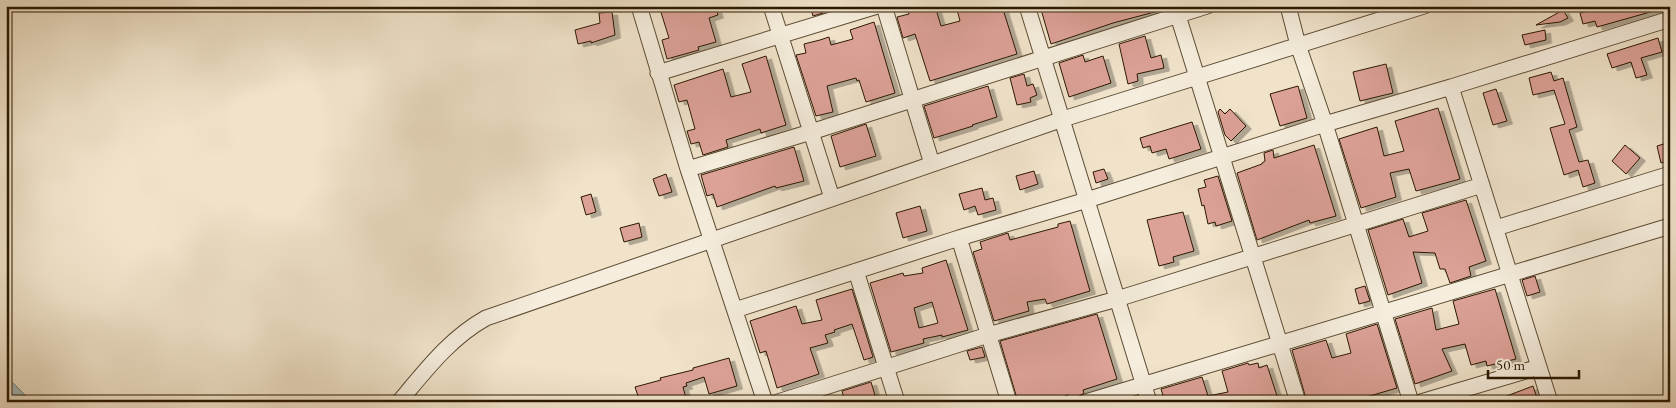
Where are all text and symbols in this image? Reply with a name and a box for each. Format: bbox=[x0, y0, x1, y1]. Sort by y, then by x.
scale bar bbox=[1488, 348, 1580, 380]
text: 50 m bbox=[1496, 355, 1525, 374]

